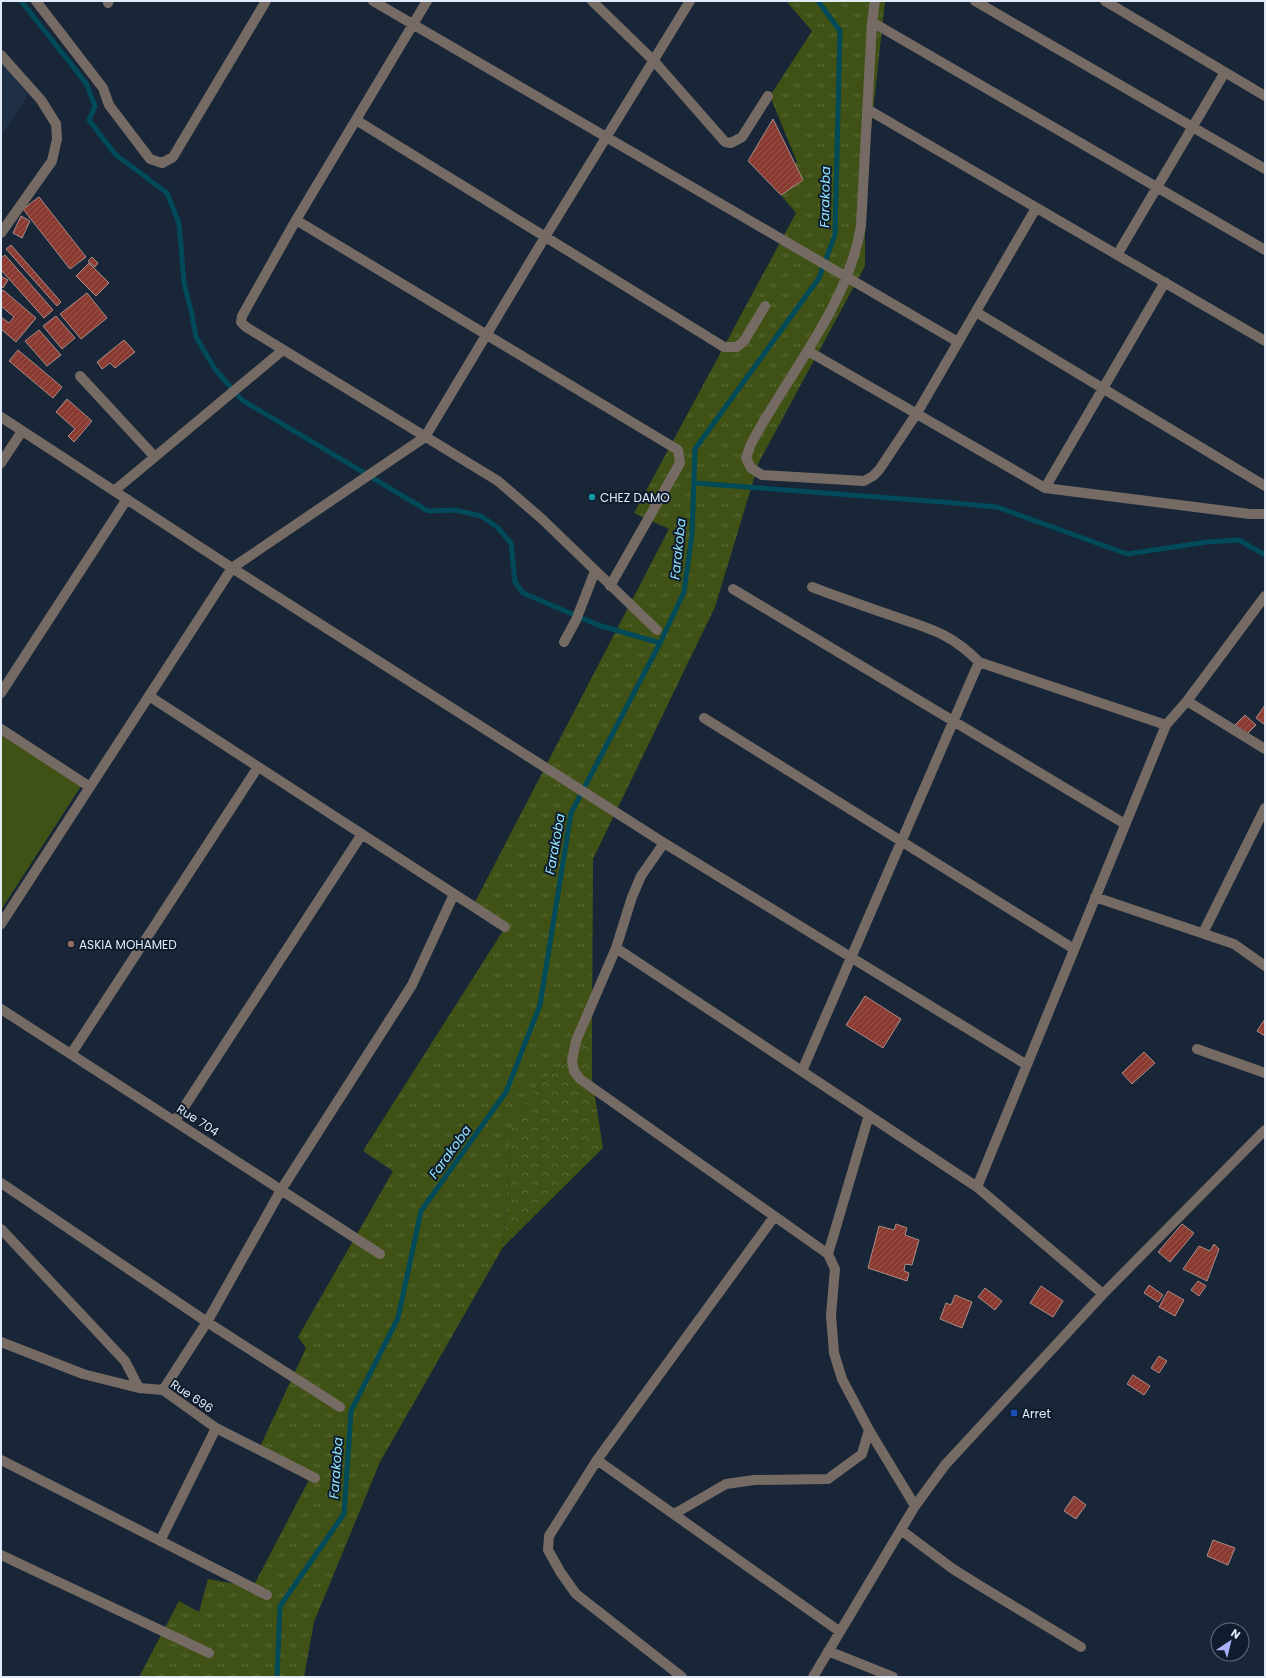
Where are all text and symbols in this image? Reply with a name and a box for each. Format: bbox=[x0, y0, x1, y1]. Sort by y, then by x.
water label: Farakoba bbox=[815, 166, 835, 228]
place label: CHEZ DAMO bbox=[600, 489, 670, 506]
marker: CHEZ DAMO bbox=[587, 492, 597, 502]
water label: Farakoba bbox=[665, 517, 691, 581]
water label: Farakoba bbox=[540, 812, 570, 876]
place label: ASKIA MOHAMED bbox=[79, 936, 177, 953]
marker: ASKIA MOHAMED bbox=[66, 939, 76, 949]
street label: Rue 704 bbox=[174, 1100, 223, 1140]
water label: Farakoba bbox=[424, 1121, 476, 1182]
street label: Rue 696 bbox=[167, 1375, 217, 1417]
place label: Arret bbox=[1022, 1405, 1051, 1422]
marker: Arret bbox=[1009, 1408, 1019, 1418]
water label: Farakoba bbox=[324, 1436, 348, 1499]
north arrow bbox=[1210, 1622, 1250, 1662]
text: N bbox=[1228, 1625, 1244, 1643]

